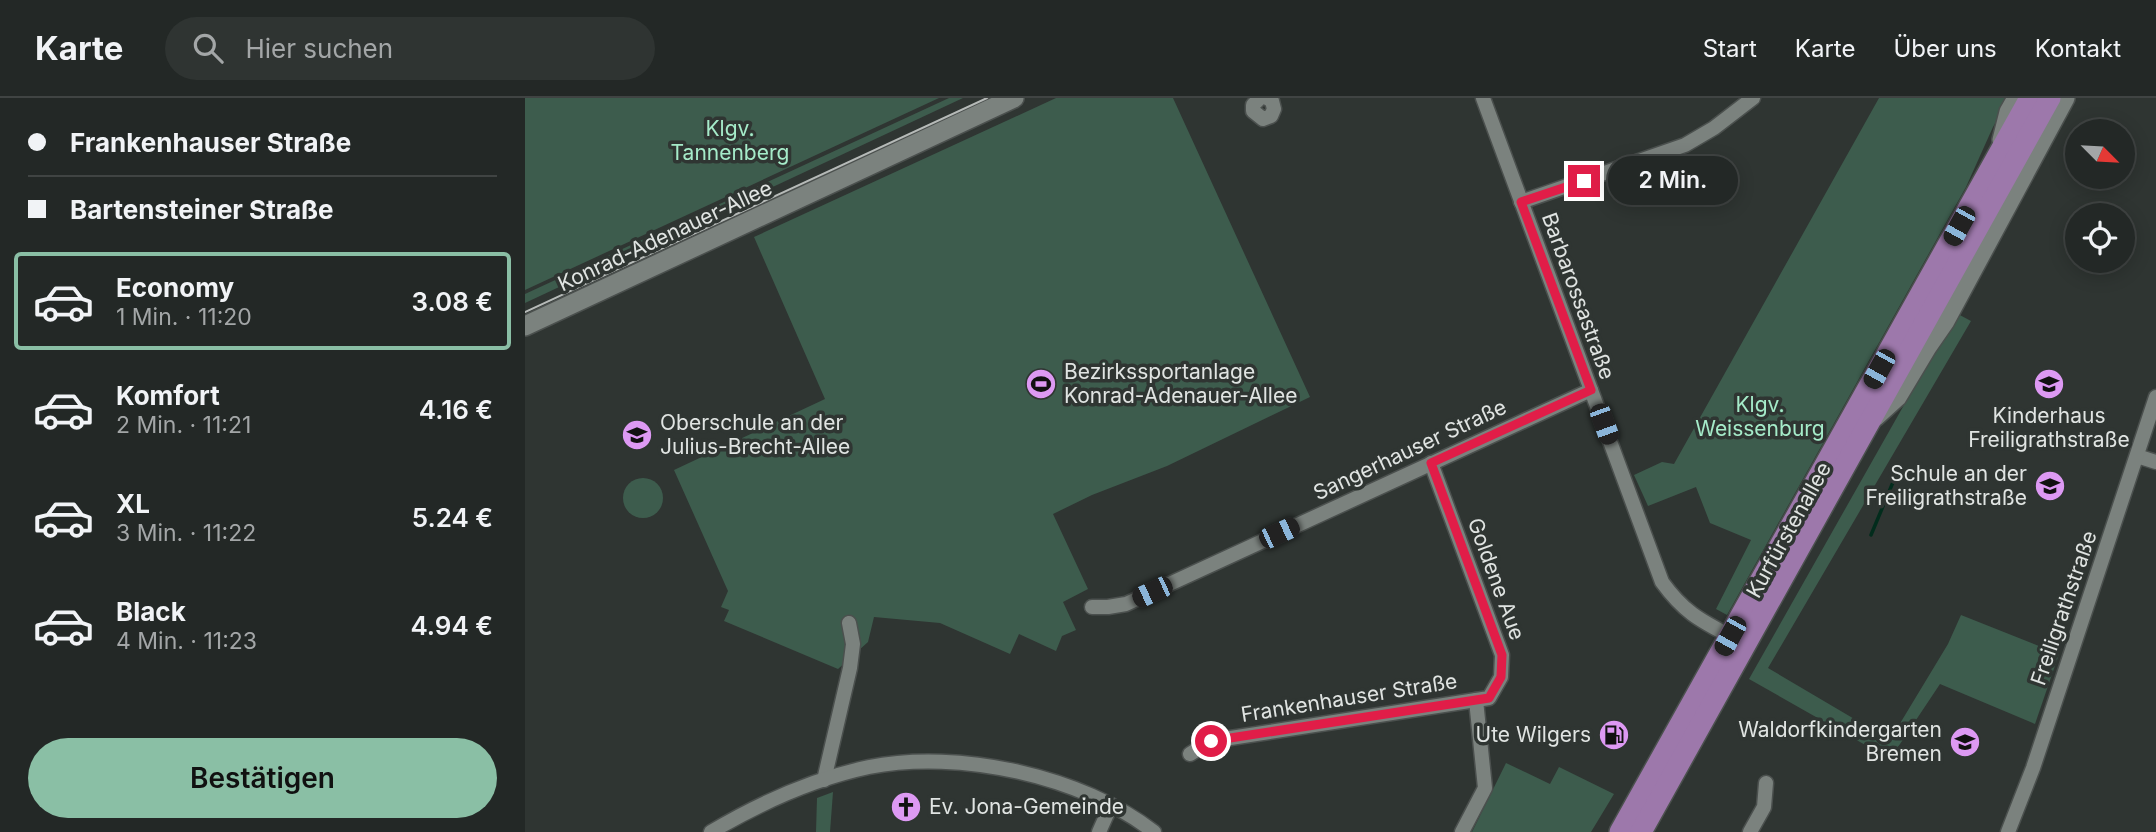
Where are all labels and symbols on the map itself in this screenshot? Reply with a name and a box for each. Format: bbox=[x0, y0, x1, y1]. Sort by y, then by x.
park label: Klgv. Tannenberg bbox=[671, 116, 789, 165]
north arrow bbox=[2065, 119, 2135, 189]
callout: 2 Min. bbox=[1609, 156, 1738, 206]
route end bbox=[1568, 165, 1600, 197]
street label: Konrad-Adenauer-Allee bbox=[554, 175, 776, 296]
car bbox=[1940, 203, 1979, 249]
street label: Barbarossastraße bbox=[1537, 209, 1620, 383]
car bbox=[1860, 346, 1899, 392]
place label: Bezirkssportanlage Konrad-Adenauer-Allee bbox=[1064, 359, 1297, 408]
sports icon: Bezirkssportanlage Konrad-Adenauer-Allee bbox=[1024, 367, 1058, 401]
school or university icon: Kinderhaus Freiligrathstraße bbox=[2032, 367, 2066, 401]
park label: Klgv. Weissenburg bbox=[1695, 392, 1825, 441]
street label: Sangerhauser Straße bbox=[1309, 394, 1510, 505]
car bbox=[1587, 401, 1622, 447]
place label: Kinderhaus Freiligrathstraße bbox=[1968, 403, 2130, 452]
place label: Oberschule an der Julius-Brecht-Allee bbox=[660, 410, 850, 459]
school or university icon: Oberschule an der Julius-Brecht-Allee bbox=[620, 418, 654, 452]
street label: Kurfürstenallee bbox=[1741, 458, 1836, 602]
place label: Schule an der Freiligrathstraße bbox=[1865, 461, 2027, 510]
school or university icon: Schule an der Freiligrathstraße bbox=[2033, 469, 2067, 503]
street label: Goldene Aue bbox=[1463, 514, 1530, 643]
car bbox=[1256, 515, 1303, 551]
street label: Freiligrathstraße bbox=[2025, 527, 2102, 688]
car bbox=[1129, 574, 1176, 610]
car bbox=[1711, 613, 1750, 659]
street label: Frankenhauser Straße bbox=[1239, 668, 1459, 727]
place label: Waldorfkindergarten Bremen bbox=[1738, 717, 1942, 766]
fuel station icon: Ute Wilgers bbox=[1597, 718, 1631, 752]
place label: Ute Wilgers bbox=[1476, 722, 1591, 747]
route start bbox=[1195, 725, 1227, 757]
school or university icon: Waldorfkindergarten Bremen bbox=[1948, 725, 1982, 759]
church icon: Ev. Jona-Gemeinde bbox=[889, 790, 923, 824]
place label: Ev. Jona-Gemeinde bbox=[929, 794, 1124, 819]

